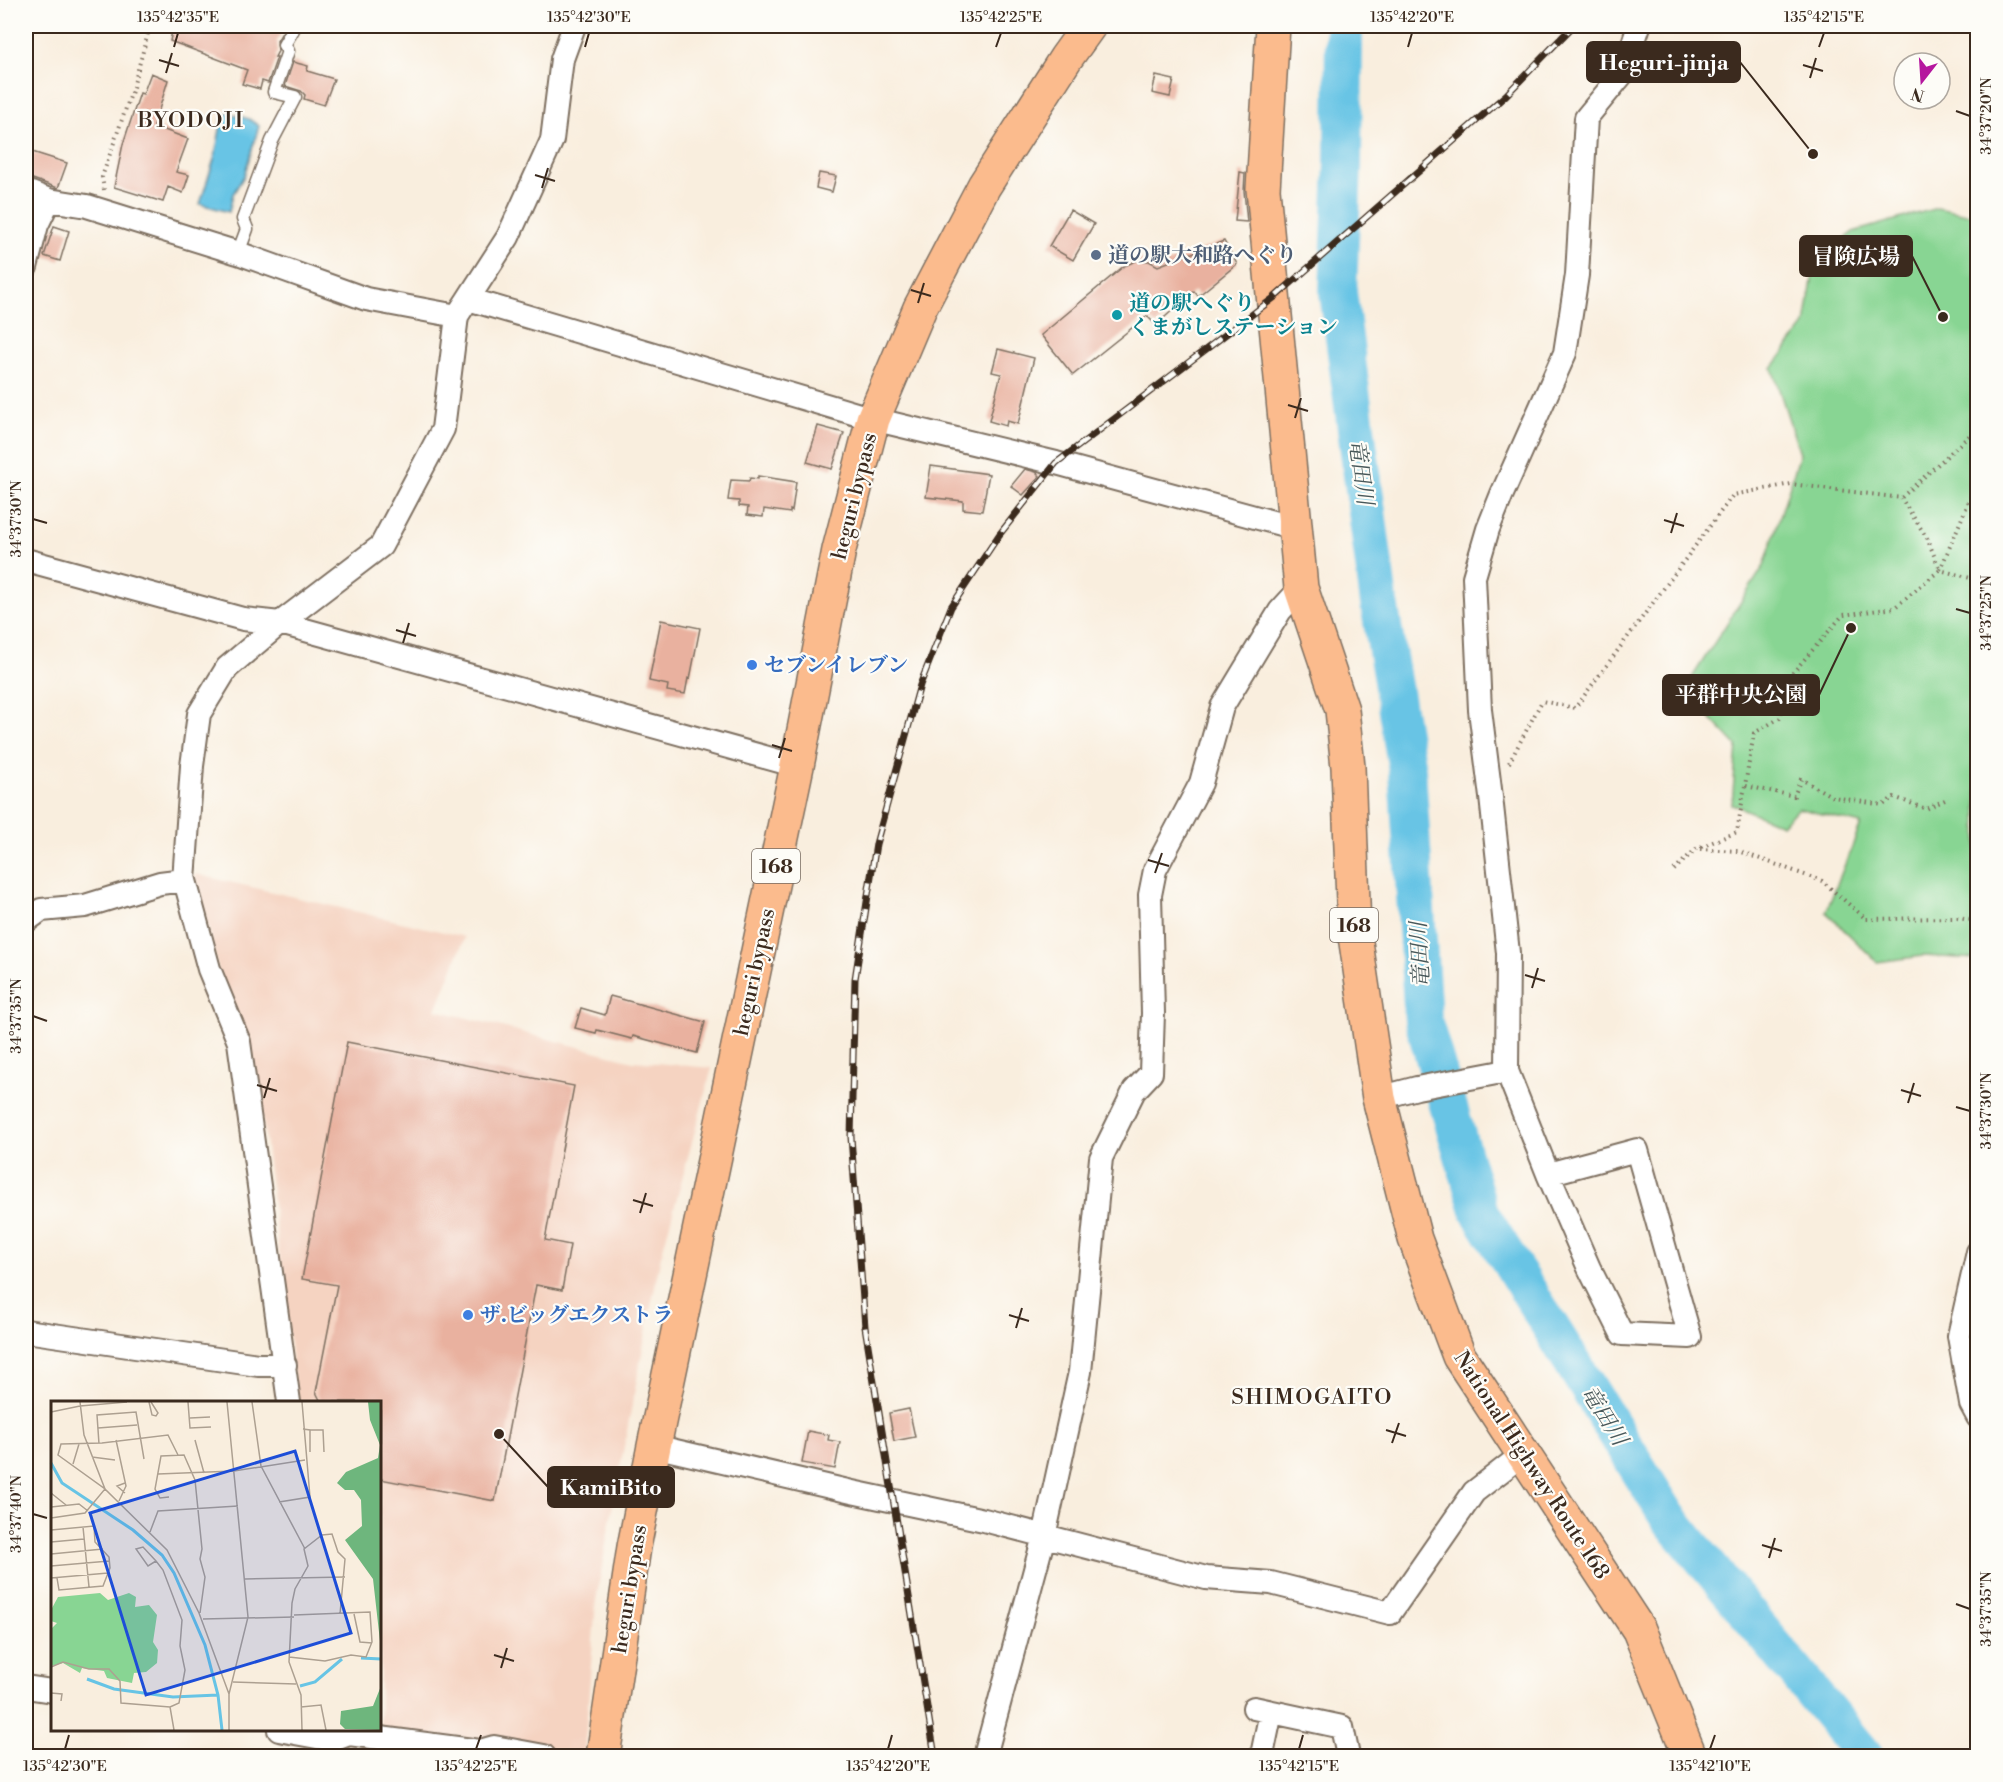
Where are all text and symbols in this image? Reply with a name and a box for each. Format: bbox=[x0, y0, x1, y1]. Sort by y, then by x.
text: 135°42'35"E bbox=[137, 8, 219, 27]
text: 135°42'30"E bbox=[547, 8, 631, 27]
text: 135°42'25"E bbox=[960, 8, 1042, 27]
text: 135°42'20"E bbox=[1370, 8, 1454, 27]
text: 135°42'15"E bbox=[1784, 8, 1864, 27]
callout: Heguri-jinja bbox=[1587, 42, 1740, 82]
text: Heguri-jinja bbox=[1599, 50, 1730, 77]
north arrow bbox=[1892, 51, 1952, 111]
text: 34°37'20"N bbox=[1977, 77, 1996, 155]
text: N bbox=[1909, 83, 1927, 106]
district label: BYODOJI bbox=[136, 107, 245, 134]
callout: 冒険広場 bbox=[1800, 236, 1912, 276]
place label: 道の駅大和路へぐり bbox=[1108, 243, 1297, 269]
text: 冒険広場 bbox=[1812, 244, 1900, 271]
marker: 道の駅大和路へぐり bbox=[1089, 248, 1103, 262]
place label: 道の駅へぐり くまがしステーション bbox=[1129, 291, 1338, 341]
marker: 道の駅へぐり くまがしステーション bbox=[1110, 308, 1124, 322]
street label: heguri bypass bbox=[827, 430, 883, 562]
water label: 竜田川 bbox=[1343, 438, 1379, 509]
text: 34°37'30"N bbox=[7, 480, 26, 558]
text: 34°37'25"N bbox=[1977, 575, 1996, 651]
place label: セブンイレブン bbox=[764, 653, 908, 679]
marker: セブンイレブン bbox=[745, 658, 759, 672]
callout: 平群中央公園 bbox=[1663, 675, 1819, 715]
text: 平群中央公園 bbox=[1675, 682, 1807, 709]
road number: 168 bbox=[752, 849, 800, 883]
street label: heguri bypass bbox=[729, 906, 781, 1038]
road number: 168 bbox=[1330, 908, 1378, 942]
water label: 竜田川 bbox=[1405, 919, 1436, 989]
text: 34°37'35"N bbox=[7, 978, 26, 1054]
text: 34°37'30"N bbox=[1977, 1072, 1996, 1150]
place label: ザ.ビッグエクストラ bbox=[480, 1303, 673, 1329]
marker: ザ.ビッグエクストラ bbox=[461, 1308, 475, 1322]
street label: National Highway Route 168 bbox=[1448, 1347, 1615, 1584]
water label: 竜田川 bbox=[1575, 1381, 1634, 1453]
district label: SHIMOGAITO bbox=[1231, 1384, 1393, 1411]
inset map bbox=[51, 1401, 381, 1731]
callout: KamiBito bbox=[548, 1467, 674, 1507]
text: 34°37'40"N bbox=[7, 1475, 26, 1553]
text: KamiBito bbox=[560, 1475, 662, 1502]
street label: heguri bypass bbox=[607, 1523, 653, 1655]
text: 34°37'35"N bbox=[1977, 1571, 1996, 1647]
text: 135°42'30"E bbox=[23, 1757, 107, 1776]
text: 135°42'25"E bbox=[435, 1757, 517, 1776]
text: 135°42'20"E bbox=[846, 1757, 930, 1776]
text: 135°42'15"E bbox=[1259, 1757, 1339, 1776]
text: 135°42'10"E bbox=[1669, 1757, 1751, 1776]

